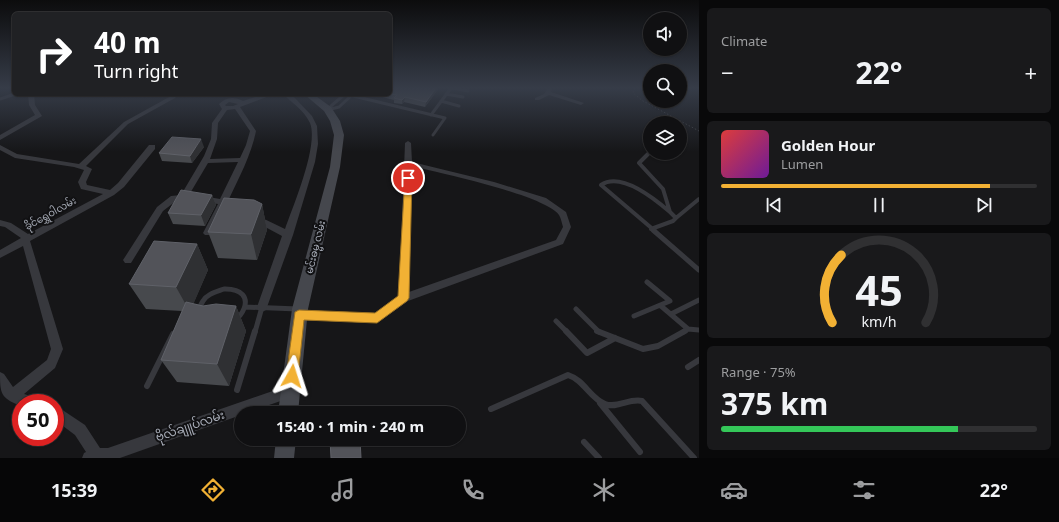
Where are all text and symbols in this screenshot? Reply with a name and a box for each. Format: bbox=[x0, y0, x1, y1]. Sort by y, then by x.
map controls bbox=[643, 12, 687, 160]
button: sound bbox=[643, 12, 687, 56]
text: 40 m bbox=[94, 23, 161, 61]
icon: right bbox=[28, 28, 80, 80]
text: Climate bbox=[721, 32, 767, 50]
text: 22° bbox=[855, 52, 903, 93]
text: − bbox=[721, 57, 734, 87]
text: + bbox=[1024, 57, 1037, 87]
text: Turn right bbox=[94, 59, 178, 83]
button: search bbox=[643, 64, 687, 108]
button: layers bbox=[643, 116, 687, 160]
text: Golden Hour bbox=[781, 135, 875, 155]
text: Lumen bbox=[781, 155, 823, 173]
pin bbox=[391, 161, 425, 195]
icon: arrive bbox=[397, 167, 419, 189]
street label: ခိုင်ရွှေဝါလမ်း bbox=[22, 193, 79, 235]
icon: previous bbox=[763, 194, 785, 216]
icon: pause bbox=[868, 194, 890, 216]
icon: next bbox=[973, 194, 995, 216]
street label: မင်းဓမ္မ လမ်း bbox=[302, 219, 331, 276]
text: 45 bbox=[855, 262, 903, 318]
text: km/h bbox=[861, 312, 897, 331]
position arrow bbox=[271, 355, 313, 397]
text: Range · 75% bbox=[721, 363, 796, 381]
text: 375 km bbox=[721, 383, 828, 424]
speed limit sign: 50 bbox=[12, 394, 64, 446]
street label: ဗိုလ်ချူပ်လမ်း bbox=[153, 406, 227, 447]
text: 15:40 · 1 min · 240 m bbox=[276, 416, 424, 436]
icon: directions bbox=[199, 476, 227, 504]
icon: music bbox=[329, 476, 357, 504]
icon: phone bbox=[459, 476, 487, 504]
icon: climate bbox=[590, 476, 618, 504]
icon: car bbox=[720, 476, 748, 504]
icon: filters bbox=[850, 476, 878, 504]
text: 15:39 bbox=[51, 478, 97, 502]
text: 22° bbox=[980, 478, 1008, 502]

